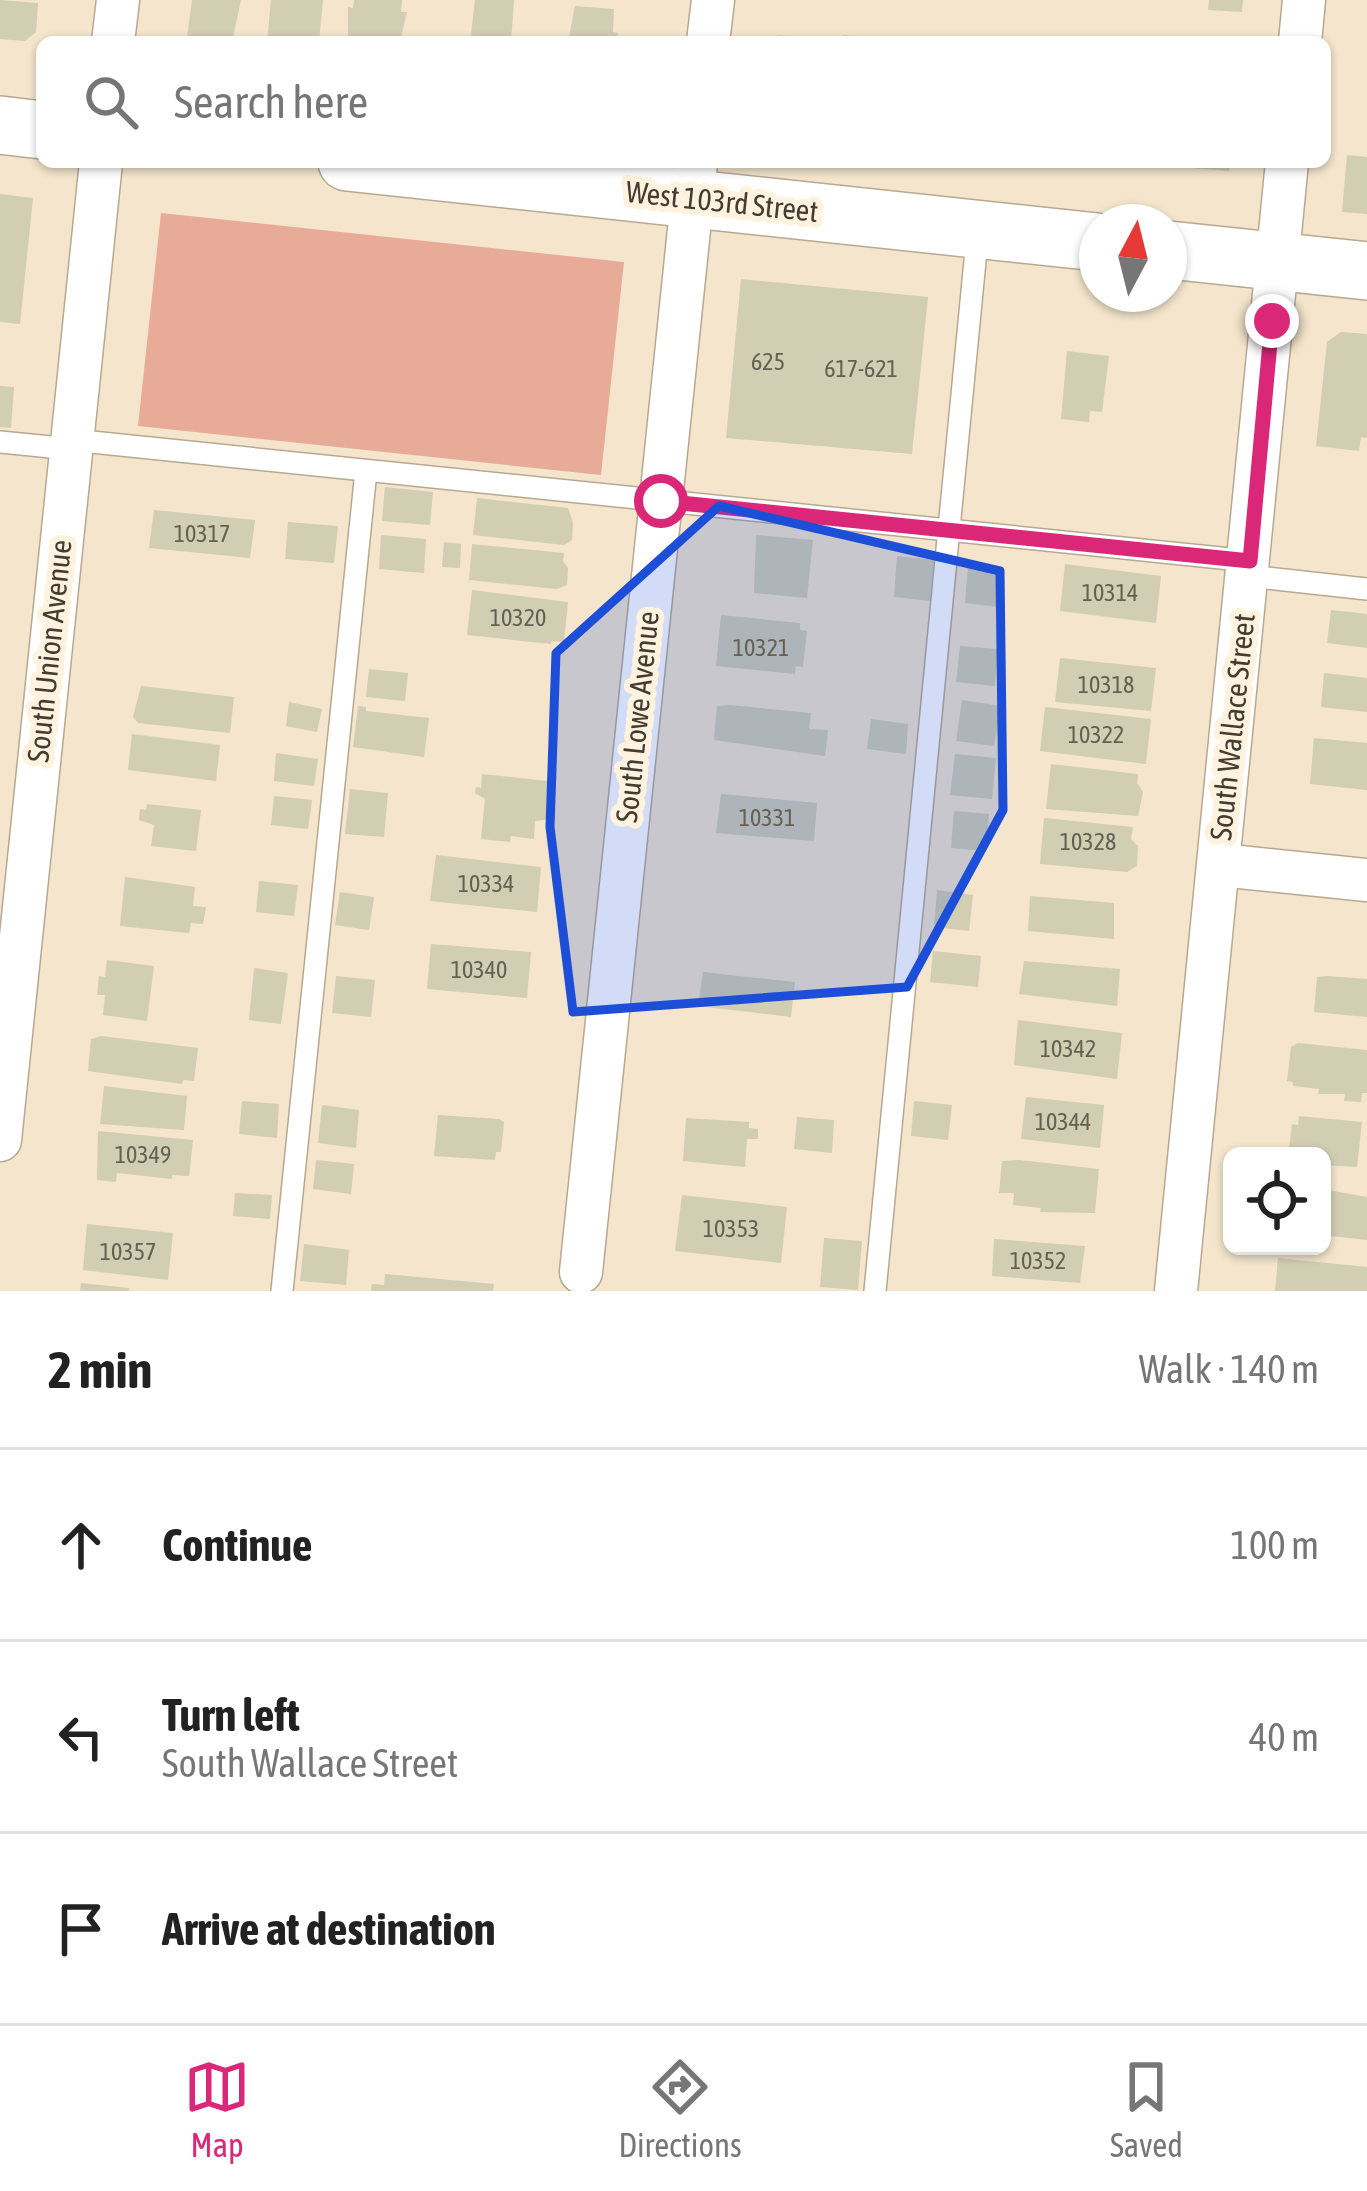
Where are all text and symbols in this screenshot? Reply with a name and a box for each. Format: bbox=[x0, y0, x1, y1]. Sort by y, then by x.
search box bbox=[36, 36, 1331, 168]
icon: search bbox=[78, 69, 144, 135]
text: Search here bbox=[174, 76, 368, 128]
street label: West 103rd Street bbox=[624, 174, 820, 228]
north arrow bbox=[1079, 204, 1187, 312]
route end bbox=[1245, 294, 1299, 348]
house number: 625 bbox=[751, 348, 785, 375]
house number: 617-621 bbox=[824, 355, 898, 382]
route start bbox=[634, 474, 688, 528]
house number: 10317 bbox=[174, 520, 230, 547]
street label: South Union Avenue bbox=[20, 538, 78, 764]
house number: 10314 bbox=[1082, 579, 1138, 606]
house number: 10320 bbox=[490, 604, 546, 631]
street label: South Lowe Avenue bbox=[609, 610, 665, 824]
street label: South Wallace Street bbox=[1203, 612, 1261, 842]
house number: 10321 bbox=[733, 634, 789, 661]
house number: 10318 bbox=[1078, 671, 1134, 698]
house number: 10322 bbox=[1068, 721, 1124, 748]
house number: 10331 bbox=[739, 804, 795, 831]
house number: 10328 bbox=[1060, 828, 1116, 855]
house number: 10334 bbox=[458, 870, 514, 897]
house number: 10340 bbox=[451, 956, 507, 983]
house number: 10342 bbox=[1040, 1035, 1096, 1062]
house number: 10344 bbox=[1035, 1108, 1091, 1135]
house number: 10349 bbox=[115, 1141, 171, 1168]
map controls bbox=[1223, 1147, 1331, 1255]
button: locate bbox=[1223, 1147, 1331, 1255]
house number: 10353 bbox=[703, 1215, 759, 1242]
house number: 10357 bbox=[100, 1238, 156, 1265]
house number: 10352 bbox=[1010, 1247, 1066, 1274]
text: 2 min bbox=[48, 1340, 152, 1399]
text: Walk · 140 m bbox=[1139, 1347, 1319, 1391]
icon: ahead bbox=[48, 1512, 114, 1578]
text: Continue bbox=[162, 1519, 313, 1571]
text: 100 m bbox=[1231, 1523, 1319, 1567]
text: Turn left bbox=[162, 1689, 300, 1741]
icon: left bbox=[48, 1704, 114, 1770]
text: 40 m bbox=[1249, 1715, 1319, 1759]
text: South Wallace Street bbox=[162, 1741, 458, 1785]
icon: arrive bbox=[48, 1896, 114, 1962]
text: Arrive at destination bbox=[162, 1903, 496, 1955]
tab: Map bbox=[184, 2054, 250, 2164]
tab: Directions bbox=[618, 2054, 742, 2164]
tab: Saved bbox=[1110, 2054, 1183, 2164]

